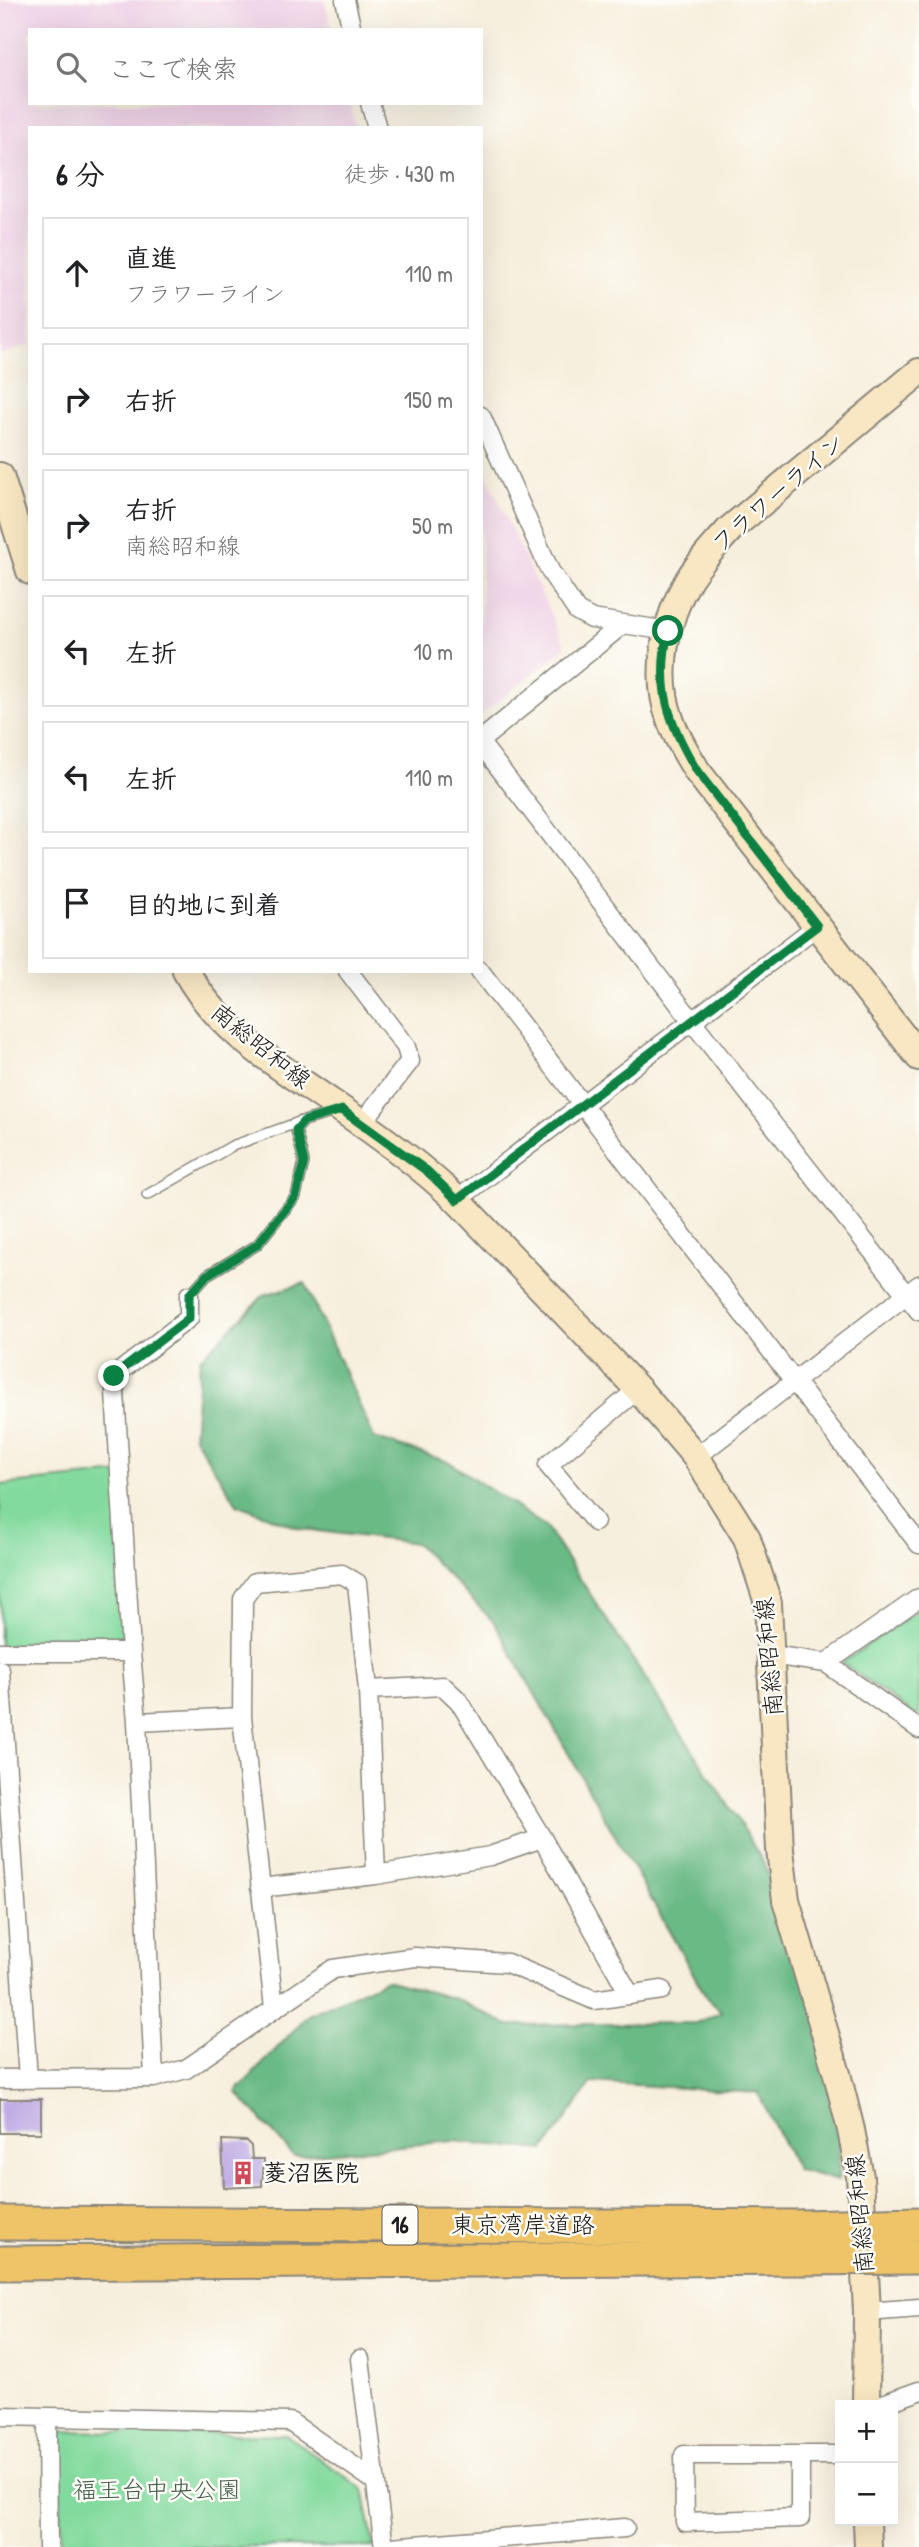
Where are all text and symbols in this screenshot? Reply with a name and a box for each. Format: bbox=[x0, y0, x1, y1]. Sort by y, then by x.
search box bbox=[28, 28, 483, 105]
icon: search bbox=[52, 48, 90, 86]
text: ここで検索 bbox=[108, 51, 238, 86]
text: 6 分 bbox=[56, 154, 105, 194]
text: 徒歩 · 430 m bbox=[344, 158, 455, 189]
text: 直進 bbox=[125, 240, 177, 275]
icon: ahead bbox=[58, 254, 96, 292]
text: 110 m bbox=[405, 258, 453, 289]
text: フラワーライン bbox=[125, 278, 285, 309]
icon: right bbox=[58, 380, 96, 418]
text: 右折 bbox=[125, 383, 177, 418]
text: 150 m bbox=[404, 384, 453, 415]
street label: フラワーライン bbox=[704, 425, 851, 559]
text: 右折 bbox=[125, 492, 177, 527]
icon: right bbox=[58, 506, 96, 544]
text: 50 m bbox=[412, 510, 453, 541]
text: 南総昭和線 bbox=[125, 530, 240, 561]
route start bbox=[652, 615, 683, 646]
icon: left bbox=[58, 632, 96, 670]
text: 左折 bbox=[125, 635, 177, 670]
text: 10 m bbox=[413, 636, 453, 667]
icon: left bbox=[58, 758, 96, 796]
text: 左折 bbox=[125, 761, 177, 796]
text: 110 m bbox=[405, 762, 453, 793]
icon: arrive bbox=[58, 884, 96, 922]
text: 目的地に到着 bbox=[125, 887, 281, 922]
street label: 南総昭和線 bbox=[205, 995, 318, 1095]
route end bbox=[98, 1360, 129, 1391]
street label: 南総昭和線 bbox=[747, 1596, 789, 1718]
street label: 南総昭和線 bbox=[838, 2153, 880, 2275]
place label: 菱沼医院 bbox=[263, 2156, 359, 2188]
building icon: 菱沼医院 bbox=[229, 2159, 257, 2187]
road number: 16 bbox=[382, 2206, 418, 2244]
street label: 東京湾岸道路 bbox=[451, 2208, 595, 2240]
map controls bbox=[835, 2400, 898, 2526]
button: + bbox=[835, 2400, 898, 2463]
button: − bbox=[835, 2463, 898, 2526]
park label: 福王台中央公園 bbox=[73, 2473, 241, 2505]

